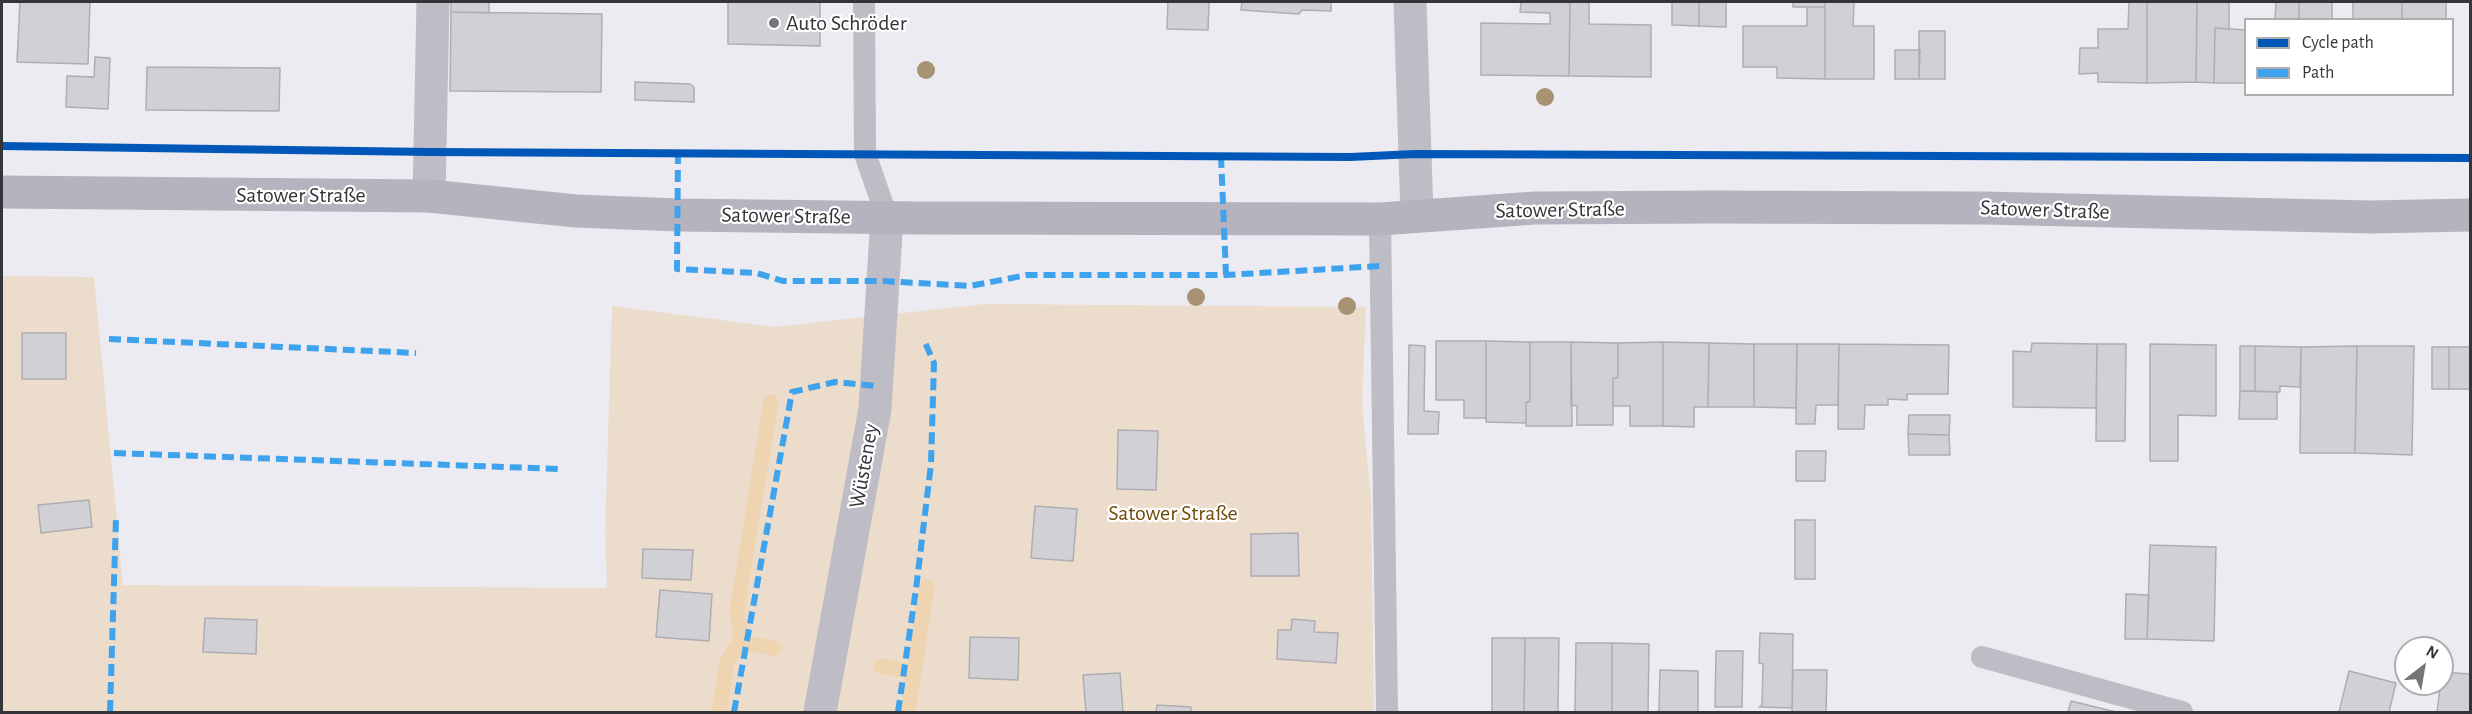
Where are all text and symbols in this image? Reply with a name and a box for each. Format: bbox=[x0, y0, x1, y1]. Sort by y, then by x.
place label: Auto Schröder bbox=[786, 10, 907, 36]
marker: Auto Schröder bbox=[767, 16, 781, 30]
legend bbox=[2244, 18, 2454, 96]
text: Cycle path bbox=[2302, 34, 2374, 52]
text: Path bbox=[2302, 64, 2334, 82]
street label: Satower Straße bbox=[236, 182, 366, 208]
street label: Satower Straße bbox=[1980, 195, 2110, 225]
street label: Satower Straße bbox=[1495, 196, 1625, 224]
street label: Satower Straße bbox=[721, 202, 851, 230]
street label: Wüsteney bbox=[844, 422, 884, 510]
park label: Satower Straße bbox=[1108, 500, 1238, 526]
north arrow bbox=[2394, 636, 2454, 696]
text: N bbox=[2423, 643, 2441, 662]

